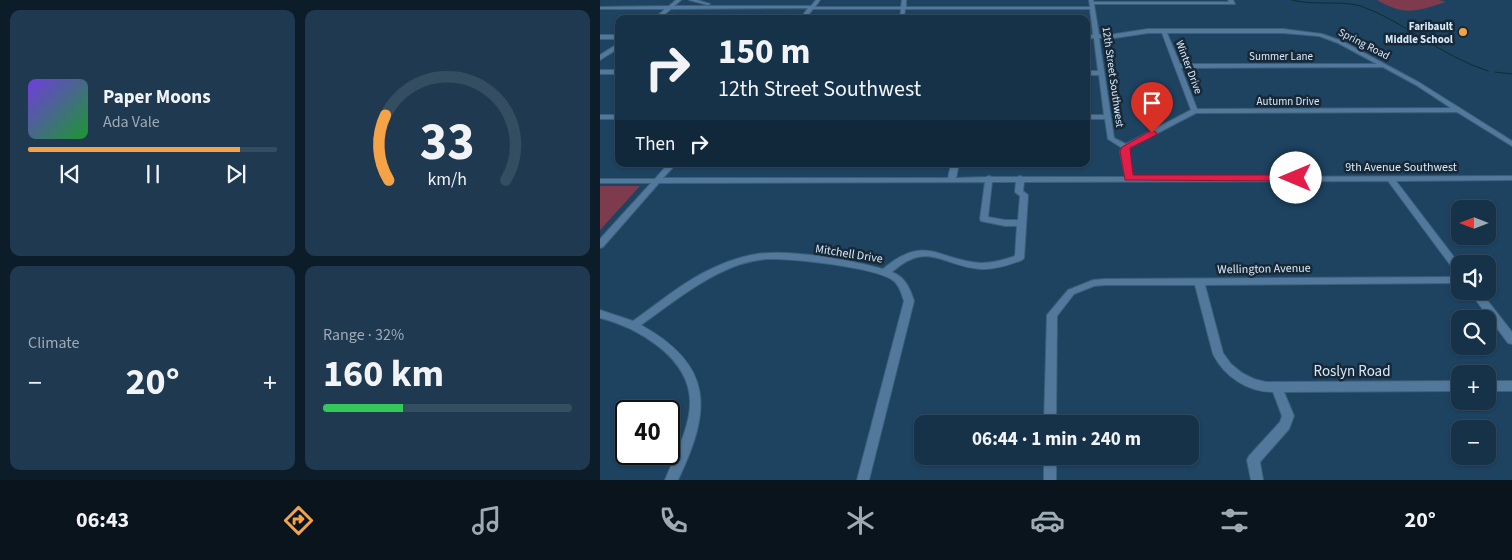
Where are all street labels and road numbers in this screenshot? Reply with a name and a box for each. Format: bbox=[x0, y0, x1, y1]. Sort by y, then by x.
street label: Spring Road bbox=[1336, 25, 1392, 63]
street label: 12th Street Southwest bbox=[1099, 26, 1128, 129]
street label: Winter Drive bbox=[1172, 38, 1206, 96]
street label: Summer Lane bbox=[1249, 49, 1314, 64]
street label: Autumn Drive bbox=[1257, 94, 1320, 109]
street label: 9th Avenue Southwest bbox=[1345, 159, 1457, 176]
street label: Mitchell Drive bbox=[814, 240, 884, 268]
street label: Wellington Avenue bbox=[1217, 260, 1311, 278]
street label: Roslyn Road bbox=[1314, 361, 1391, 382]

